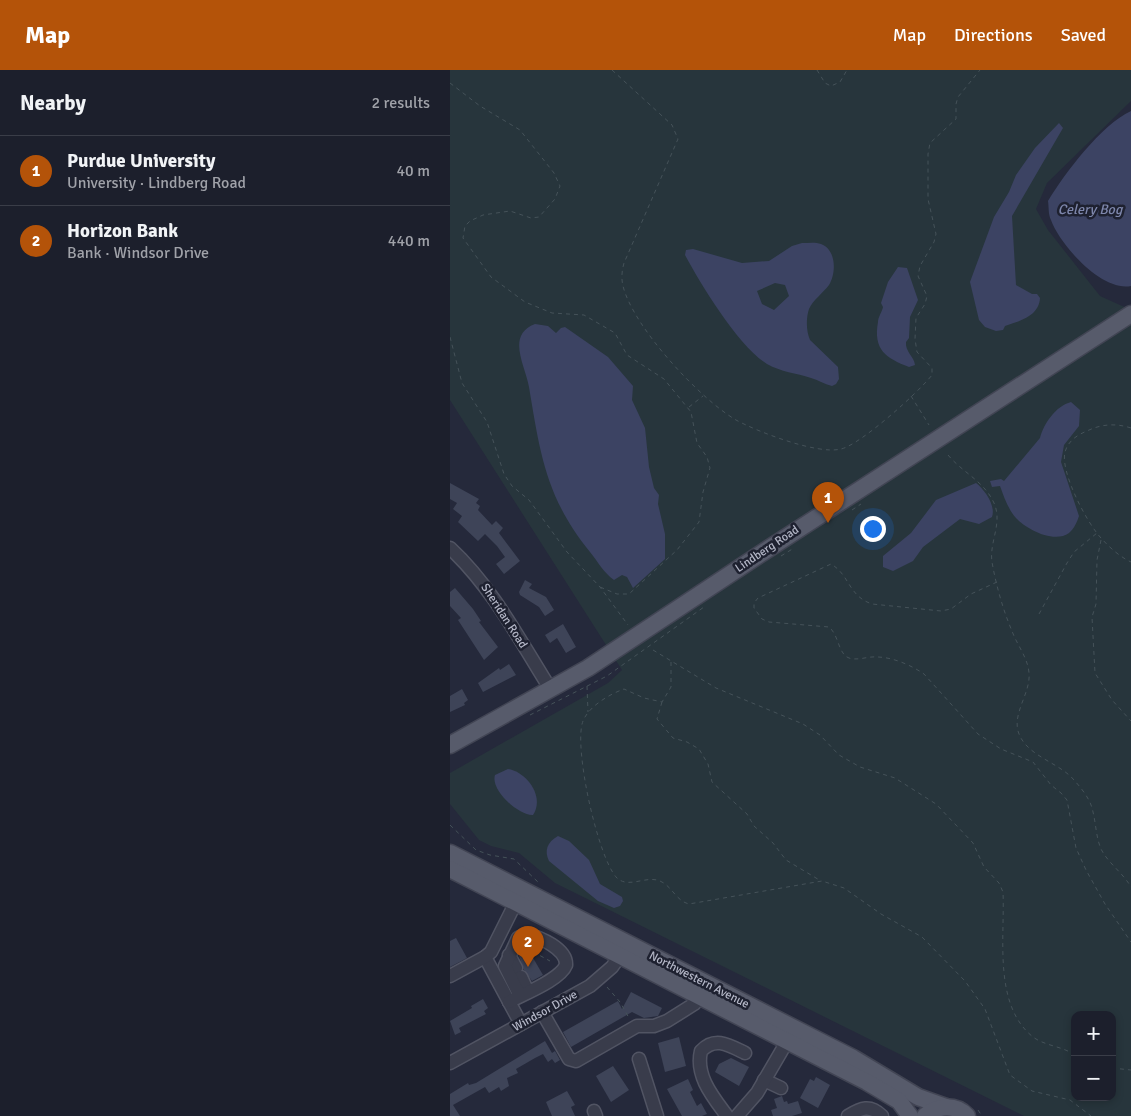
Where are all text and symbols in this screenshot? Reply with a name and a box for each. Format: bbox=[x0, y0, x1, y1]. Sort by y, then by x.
text: Map bbox=[25, 20, 70, 50]
text: Map bbox=[893, 24, 926, 46]
text: Directions bbox=[954, 24, 1033, 46]
text: Saved bbox=[1061, 24, 1106, 46]
text: Nearby bbox=[20, 90, 86, 116]
text: 2 results bbox=[371, 93, 430, 113]
text: Purdue University bbox=[67, 149, 215, 173]
text: 1 bbox=[32, 161, 40, 181]
text: 40 m bbox=[396, 161, 430, 181]
text: University · Lindberg Road bbox=[67, 173, 246, 193]
water label: Celery Bog bbox=[1058, 201, 1124, 218]
text: Horizon Bank bbox=[67, 219, 178, 243]
text: 2 bbox=[32, 231, 40, 251]
text: 440 m bbox=[388, 231, 430, 251]
text: Bank · Windsor Drive bbox=[67, 243, 209, 263]
pin: 1 bbox=[812, 482, 844, 523]
your location bbox=[860, 516, 886, 542]
street label: Lindberg Road bbox=[732, 522, 802, 576]
street label: Sheridan Road bbox=[477, 581, 531, 651]
pin: 2 bbox=[512, 926, 544, 967]
street label: Northwestern Avenue bbox=[646, 948, 752, 1012]
street label: Windsor Drive bbox=[510, 987, 580, 1035]
map controls bbox=[1071, 1011, 1116, 1101]
button: + bbox=[1071, 1011, 1116, 1056]
button: − bbox=[1071, 1056, 1116, 1101]

